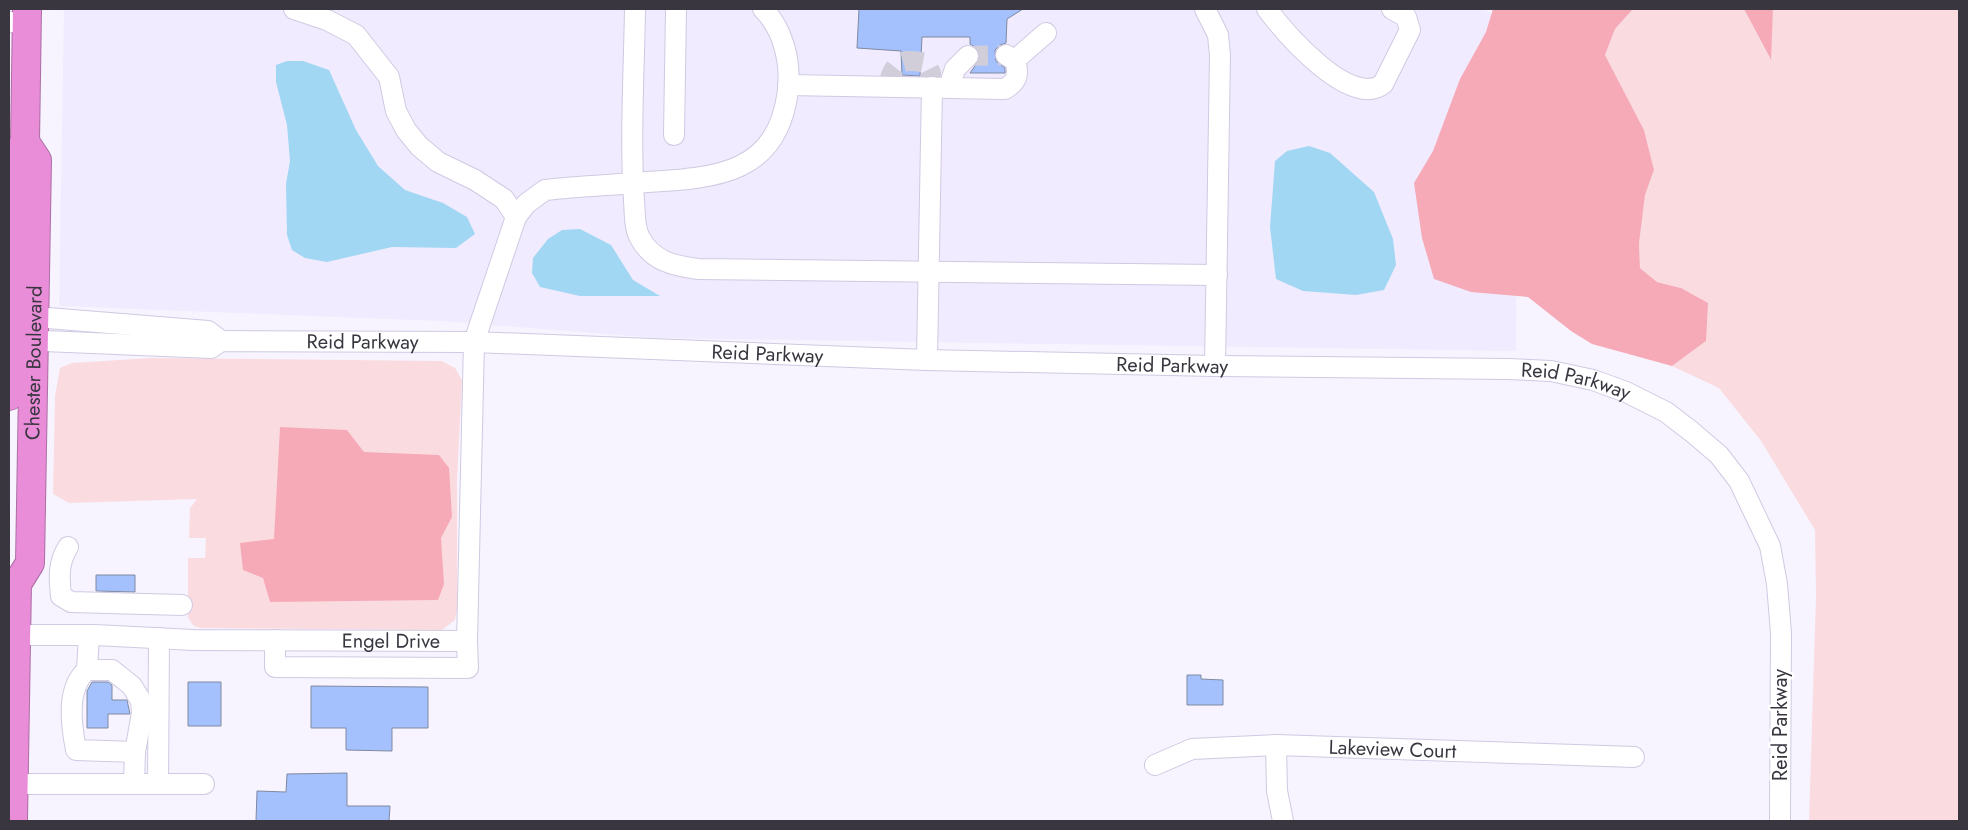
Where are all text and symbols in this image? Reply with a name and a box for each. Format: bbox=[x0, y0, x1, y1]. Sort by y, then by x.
street label: Chester Boulevard bbox=[18, 285, 49, 440]
street label: Reid Parkway bbox=[307, 327, 419, 356]
street label: Reid Parkway bbox=[711, 337, 824, 370]
street label: Reid Parkway bbox=[1116, 349, 1229, 381]
street label: Reid Parkway bbox=[1520, 355, 1635, 407]
street label: Engel Drive bbox=[342, 626, 440, 655]
street label: Reid Parkway bbox=[1766, 669, 1795, 781]
street label: Lakeview Court bbox=[1328, 732, 1457, 766]

